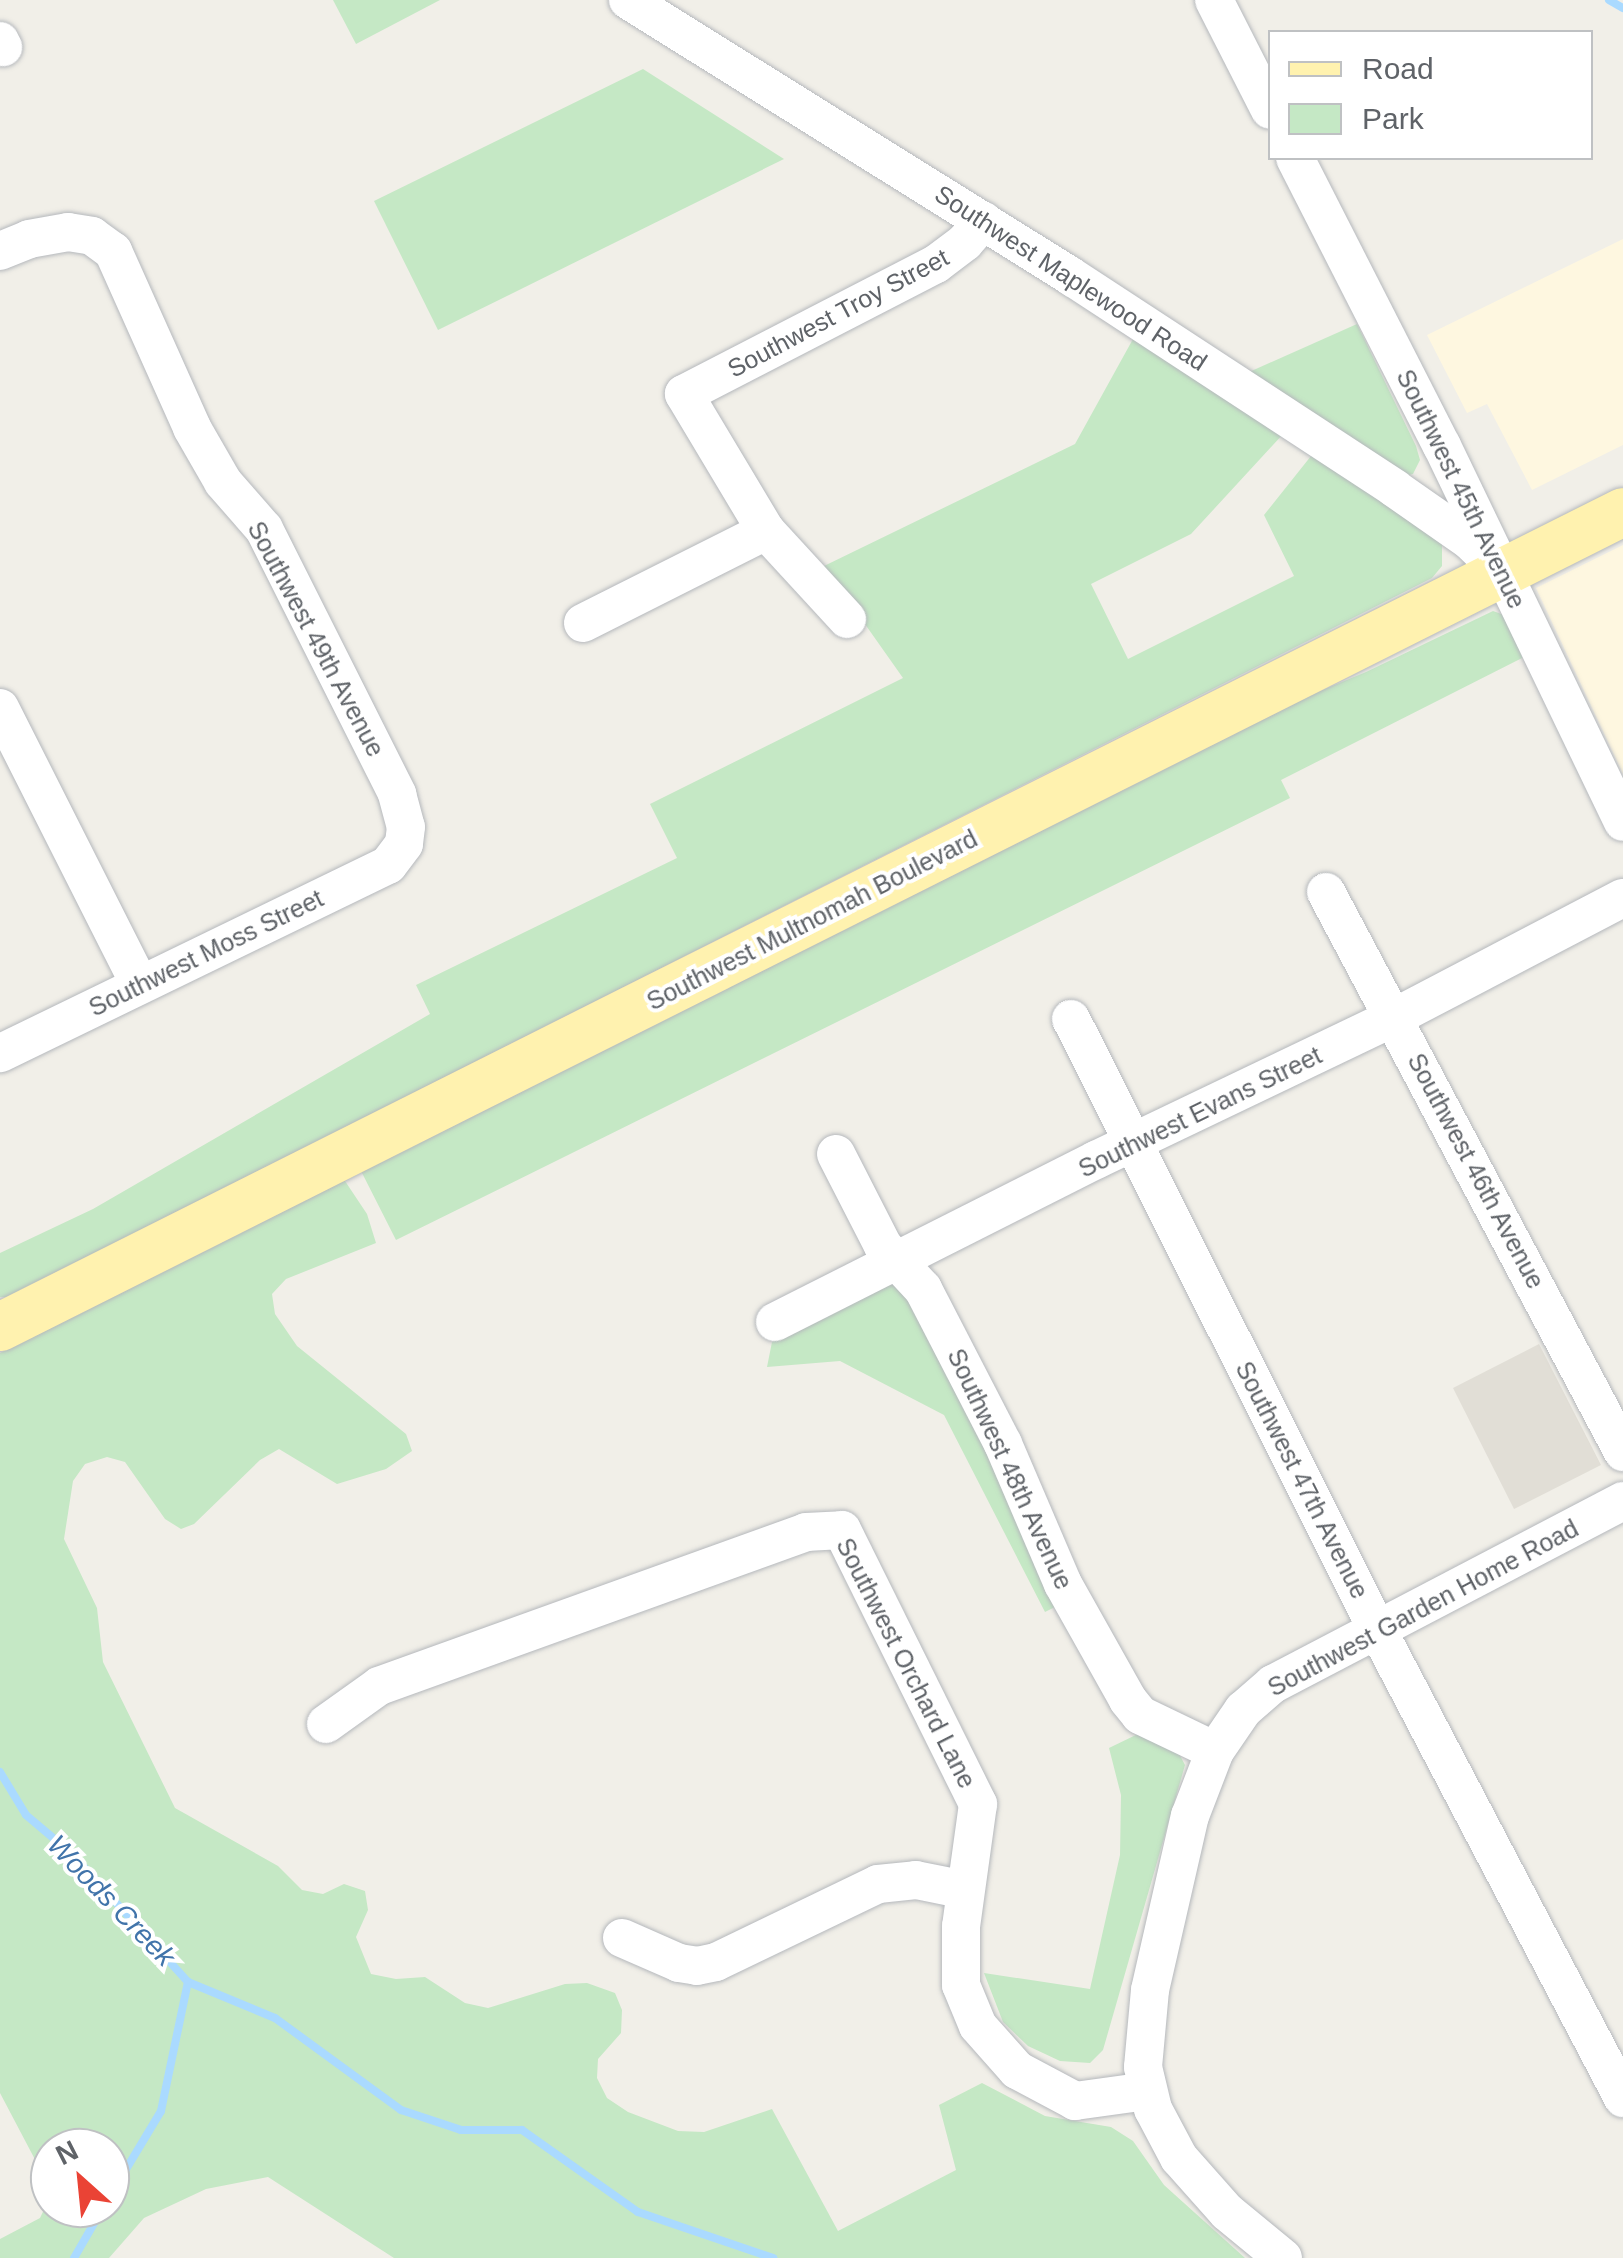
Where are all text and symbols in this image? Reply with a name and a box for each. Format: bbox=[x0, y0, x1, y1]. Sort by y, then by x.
legend bbox=[1268, 30, 1593, 160]
text: Road bbox=[1362, 52, 1434, 85]
text: Park bbox=[1362, 102, 1424, 135]
street label: Southwest Maplewood Road bbox=[929, 179, 1213, 377]
street label: Southwest Troy Street bbox=[722, 242, 954, 384]
street label: Southwest 45th Avenue bbox=[1390, 364, 1532, 614]
street label: Southwest 49th Avenue bbox=[241, 516, 391, 762]
street label: Southwest Multnomah Boulevard bbox=[642, 823, 982, 1017]
street label: Southwest Moss Street bbox=[84, 883, 328, 1023]
street label: Southwest Evans Street bbox=[1074, 1040, 1326, 1184]
street label: Southwest 46th Avenue bbox=[1401, 1048, 1551, 1294]
street label: Southwest 48th Avenue bbox=[941, 1343, 1079, 1595]
street label: Southwest 47th Avenue bbox=[1229, 1356, 1375, 1604]
street label: Southwest Garden Home Road bbox=[1263, 1513, 1583, 1703]
street label: Southwest Orchard Lane bbox=[830, 1533, 982, 1793]
water label: Woods Creek bbox=[40, 1828, 182, 1974]
north arrow bbox=[30, 2128, 130, 2228]
text: N bbox=[51, 2134, 83, 2171]

